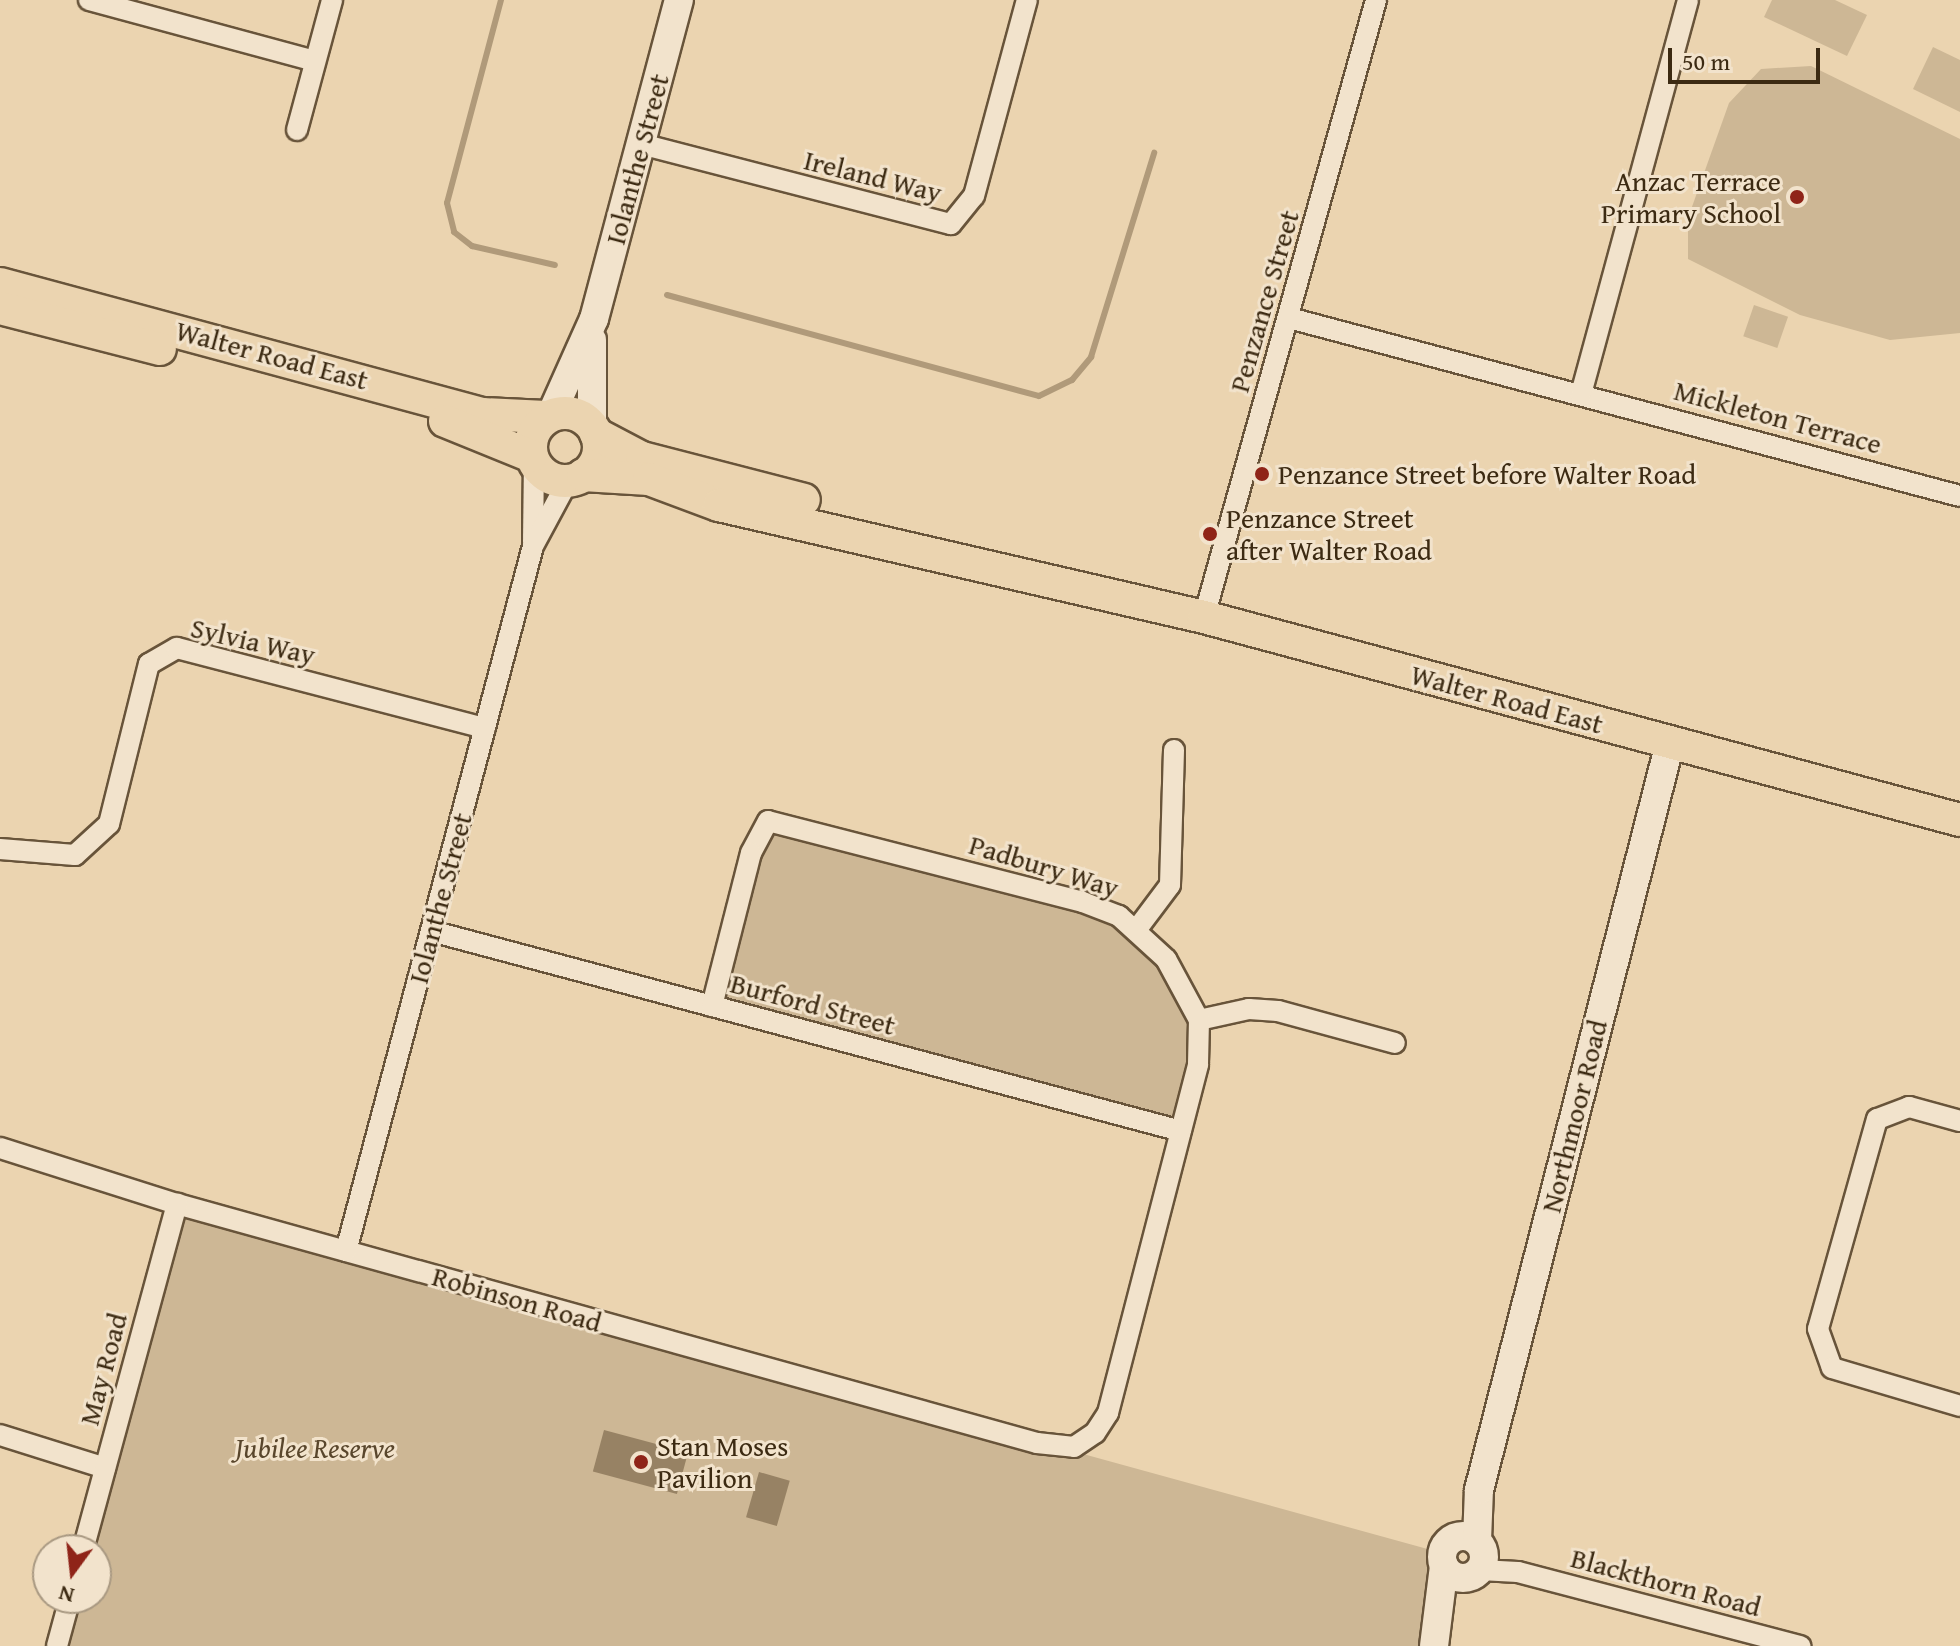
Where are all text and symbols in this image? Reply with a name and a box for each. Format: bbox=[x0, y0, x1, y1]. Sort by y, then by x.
scale bar bbox=[1672, 32, 1824, 82]
text: 50 m bbox=[1682, 44, 1730, 79]
street label: Iolanthe Street bbox=[598, 70, 676, 248]
street label: Ireland Way bbox=[801, 143, 945, 209]
place label: Anzac Terrace Primary School bbox=[1601, 164, 1781, 230]
marker: Anzac Terrace Primary School bbox=[1788, 188, 1806, 206]
street label: Penzance Street bbox=[1222, 206, 1306, 396]
street label: Walter Road East bbox=[172, 313, 372, 397]
street label: Mickleton Terrace bbox=[1671, 373, 1885, 461]
place label: Penzance Street before Walter Road bbox=[1278, 457, 1696, 491]
marker: Penzance Street before Walter Road bbox=[1253, 465, 1271, 483]
place label: Penzance Street after Walter Road bbox=[1226, 501, 1432, 567]
marker: Penzance Street after Walter Road bbox=[1201, 525, 1219, 543]
street label: Sylvia Way bbox=[188, 610, 318, 672]
street label: Walter Road East bbox=[1407, 657, 1607, 741]
street label: Iolanthe Street bbox=[401, 809, 479, 987]
street label: Padbury Way bbox=[965, 827, 1123, 905]
street label: Burford Street bbox=[727, 966, 899, 1042]
street label: Northmoor Road bbox=[1534, 1016, 1614, 1216]
street label: Robinson Road bbox=[429, 1259, 605, 1339]
street label: May Road bbox=[72, 1309, 134, 1429]
place label: Stan Moses Pavilion bbox=[657, 1429, 788, 1495]
park label: Jubilee Reserve bbox=[235, 1431, 395, 1465]
marker: Stan Moses Pavilion bbox=[632, 1453, 650, 1471]
north arrow bbox=[32, 1534, 112, 1614]
street label: Blackthorn Road bbox=[1567, 1541, 1765, 1623]
text: N bbox=[55, 1578, 78, 1613]

